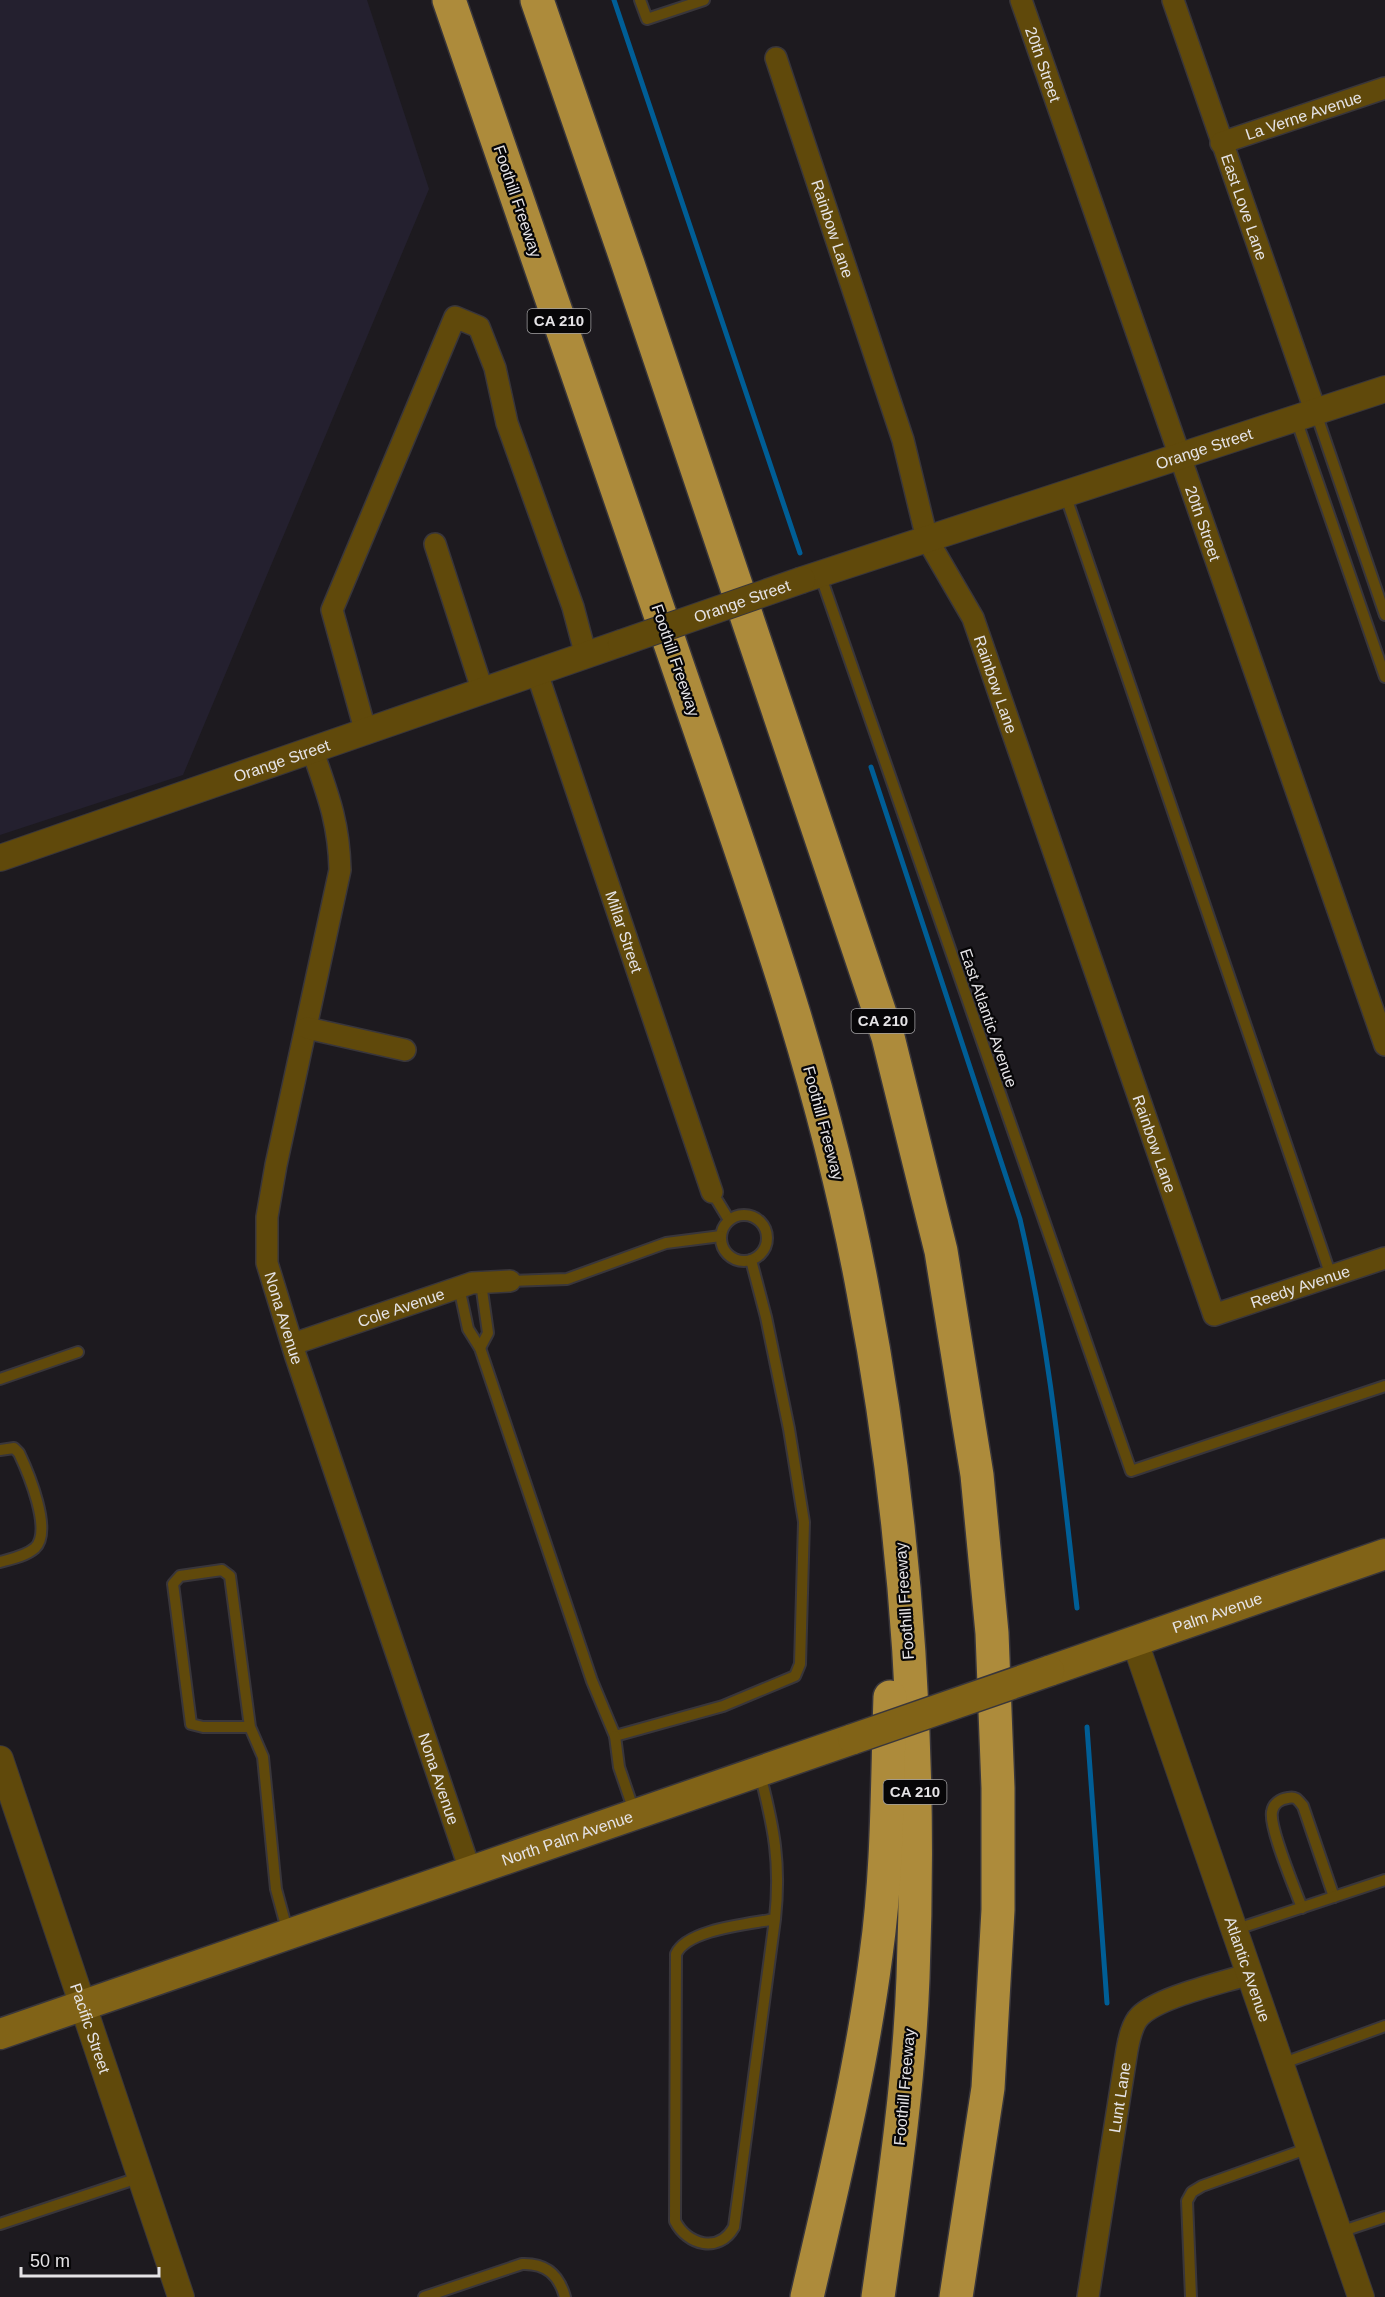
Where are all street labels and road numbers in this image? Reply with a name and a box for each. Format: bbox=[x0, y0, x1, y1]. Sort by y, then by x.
street label: 20th Street bbox=[1022, 25, 1064, 105]
street label: La Verne Avenue bbox=[1243, 88, 1364, 143]
street label: Foothill Freeway bbox=[490, 143, 545, 259]
street label: East Love Lane bbox=[1218, 152, 1270, 263]
street label: Rainbow Lane bbox=[808, 178, 857, 280]
road number: CA 210 bbox=[528, 309, 590, 333]
street label: Orange Street bbox=[1154, 425, 1255, 473]
street label: 20th Street bbox=[1182, 484, 1224, 564]
street label: Orange Street bbox=[692, 577, 793, 626]
street label: Foothill Freeway bbox=[648, 602, 703, 718]
street label: Rainbow Lane bbox=[971, 633, 1020, 736]
street label: Orange Street bbox=[231, 736, 333, 785]
street label: Millar Street bbox=[602, 889, 646, 976]
street label: East Atlantic Avenue bbox=[957, 947, 1020, 1090]
road number: CA 210 bbox=[852, 1009, 914, 1033]
street label: Foothill Freeway bbox=[800, 1064, 847, 1182]
street label: Rainbow Lane bbox=[1130, 1093, 1179, 1195]
street label: Reedy Avenue bbox=[1248, 1262, 1352, 1311]
street label: Nona Avenue bbox=[261, 1270, 306, 1367]
street label: Cole Avenue bbox=[355, 1285, 447, 1330]
street label: Foothill Freeway bbox=[892, 1542, 917, 1660]
street label: Palm Avenue bbox=[1170, 1589, 1265, 1636]
street label: Nona Avenue bbox=[415, 1731, 462, 1827]
road number: CA 210 bbox=[884, 1780, 946, 1804]
street label: North Palm Avenue bbox=[499, 1808, 635, 1869]
street label: Atlantic Avenue bbox=[1221, 1914, 1273, 2024]
street label: Pacific Street bbox=[67, 1981, 113, 2076]
street label: Foothill Freeway bbox=[891, 2028, 918, 2146]
street label: Lunt Lane bbox=[1106, 2061, 1134, 2134]

